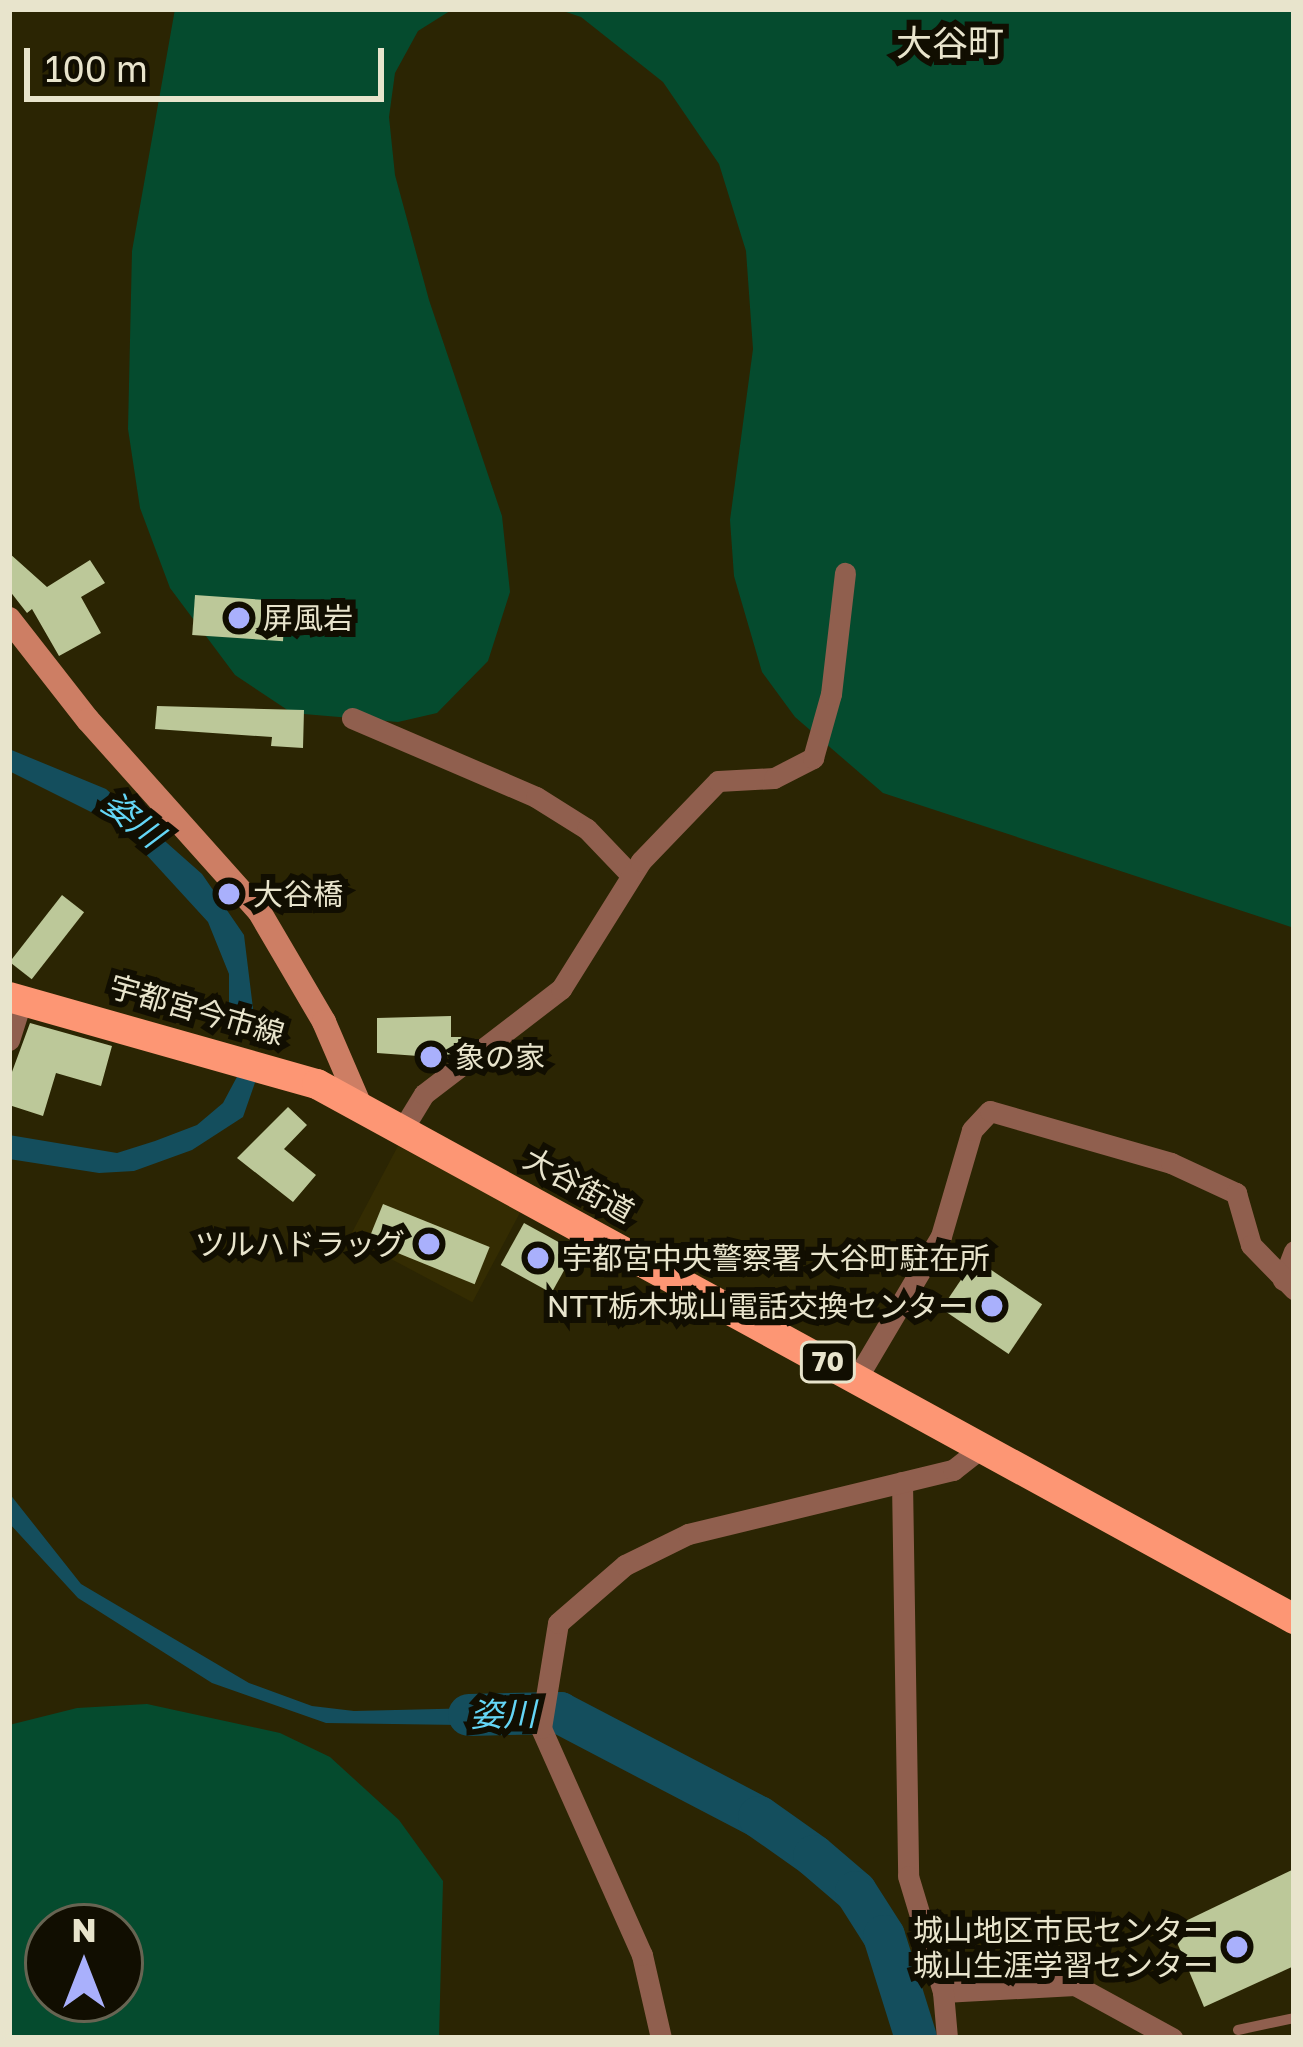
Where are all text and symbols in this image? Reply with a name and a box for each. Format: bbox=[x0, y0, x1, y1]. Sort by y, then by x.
district label: 大谷町 bbox=[896, 21, 1004, 65]
scale bar bbox=[30, 24, 390, 98]
text: 100 m bbox=[45, 47, 148, 90]
place label: 屏風岩 bbox=[263, 600, 353, 636]
marker: 屏風岩 bbox=[226, 605, 252, 631]
water label: 姿川 bbox=[95, 783, 171, 855]
place label: 大谷橋 bbox=[253, 876, 343, 912]
marker: 大谷橋 bbox=[216, 881, 242, 907]
street label: 宇都宮今市線 bbox=[106, 968, 288, 1052]
place label: 象の家 bbox=[455, 1039, 545, 1075]
marker: 象の家 bbox=[418, 1044, 444, 1070]
street label: 大谷街道 bbox=[518, 1140, 640, 1230]
place label: ツルハドラッグ bbox=[195, 1226, 405, 1262]
marker: ツルハドラッグ bbox=[416, 1231, 442, 1257]
place label: 宇都宮中央警察署 大谷町駐在所 bbox=[562, 1240, 989, 1276]
marker: 宇都宮中央警察署 大谷町駐在所 bbox=[525, 1245, 551, 1271]
place label: NTT栃木城山電話交換センター bbox=[547, 1288, 968, 1324]
marker: NTT栃木城山電話交換センター bbox=[979, 1293, 1005, 1319]
road number: 70 bbox=[798, 1341, 858, 1383]
water label: 姿川 bbox=[470, 1694, 536, 1734]
north arrow bbox=[24, 1903, 144, 2023]
text: N bbox=[71, 1910, 97, 1949]
place label: 城山地区市民センター 城山生涯学習センター bbox=[913, 1912, 1213, 1982]
marker: 城山地区市民センター 城山生涯学習センター bbox=[1224, 1934, 1250, 1960]

